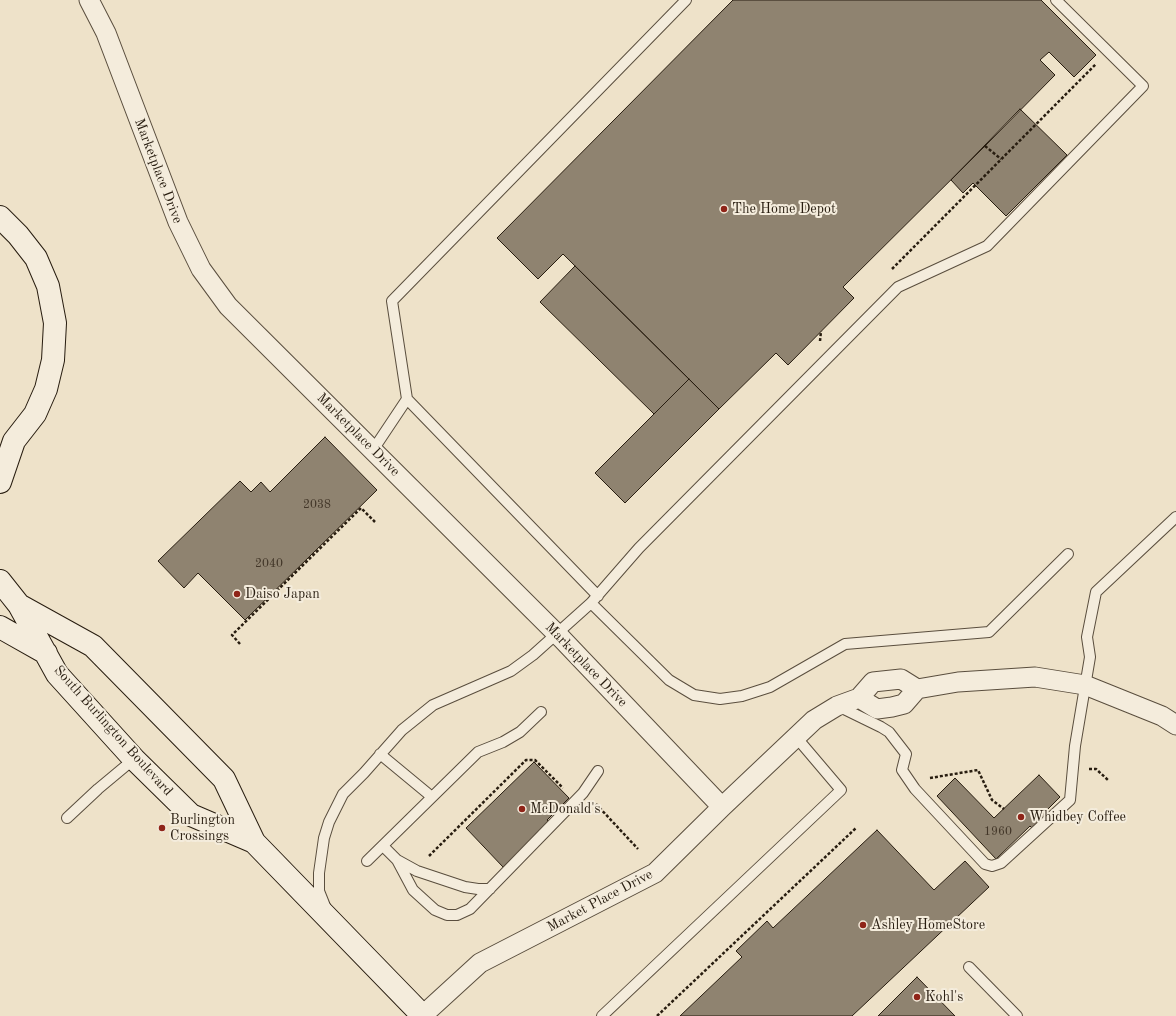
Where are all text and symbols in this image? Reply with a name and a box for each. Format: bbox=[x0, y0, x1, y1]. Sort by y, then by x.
street label: Marketplace Drive bbox=[130, 116, 186, 226]
place label: The Home Depot bbox=[732, 201, 836, 217]
marker: The Home Depot bbox=[719, 204, 729, 214]
street label: Marketplace Drive bbox=[313, 390, 403, 480]
house number: 2038 bbox=[303, 498, 331, 512]
house number: 2040 bbox=[255, 557, 283, 571]
place label: Daiso Japan bbox=[245, 586, 320, 602]
marker: Daiso Japan bbox=[232, 589, 242, 599]
street label: Marketplace Drive bbox=[541, 619, 631, 711]
street label: South Burlington Boulevard bbox=[50, 662, 176, 800]
place label: McDonald's bbox=[530, 801, 601, 817]
marker: McDonald's bbox=[517, 804, 527, 814]
place label: Whidbey Coffee bbox=[1029, 809, 1126, 825]
place label: Burlington Crossings bbox=[170, 812, 235, 844]
marker: Whidbey Coffee bbox=[1016, 812, 1026, 822]
marker: Burlington Crossings bbox=[157, 823, 167, 833]
house number: 1960 bbox=[984, 825, 1012, 839]
street label: Market Place Drive bbox=[544, 866, 656, 936]
place label: Ashley HomeStore bbox=[871, 917, 985, 933]
marker: Ashley HomeStore bbox=[858, 920, 868, 930]
place label: Kohl's bbox=[925, 989, 963, 1005]
marker: Kohl's bbox=[912, 992, 922, 1002]

